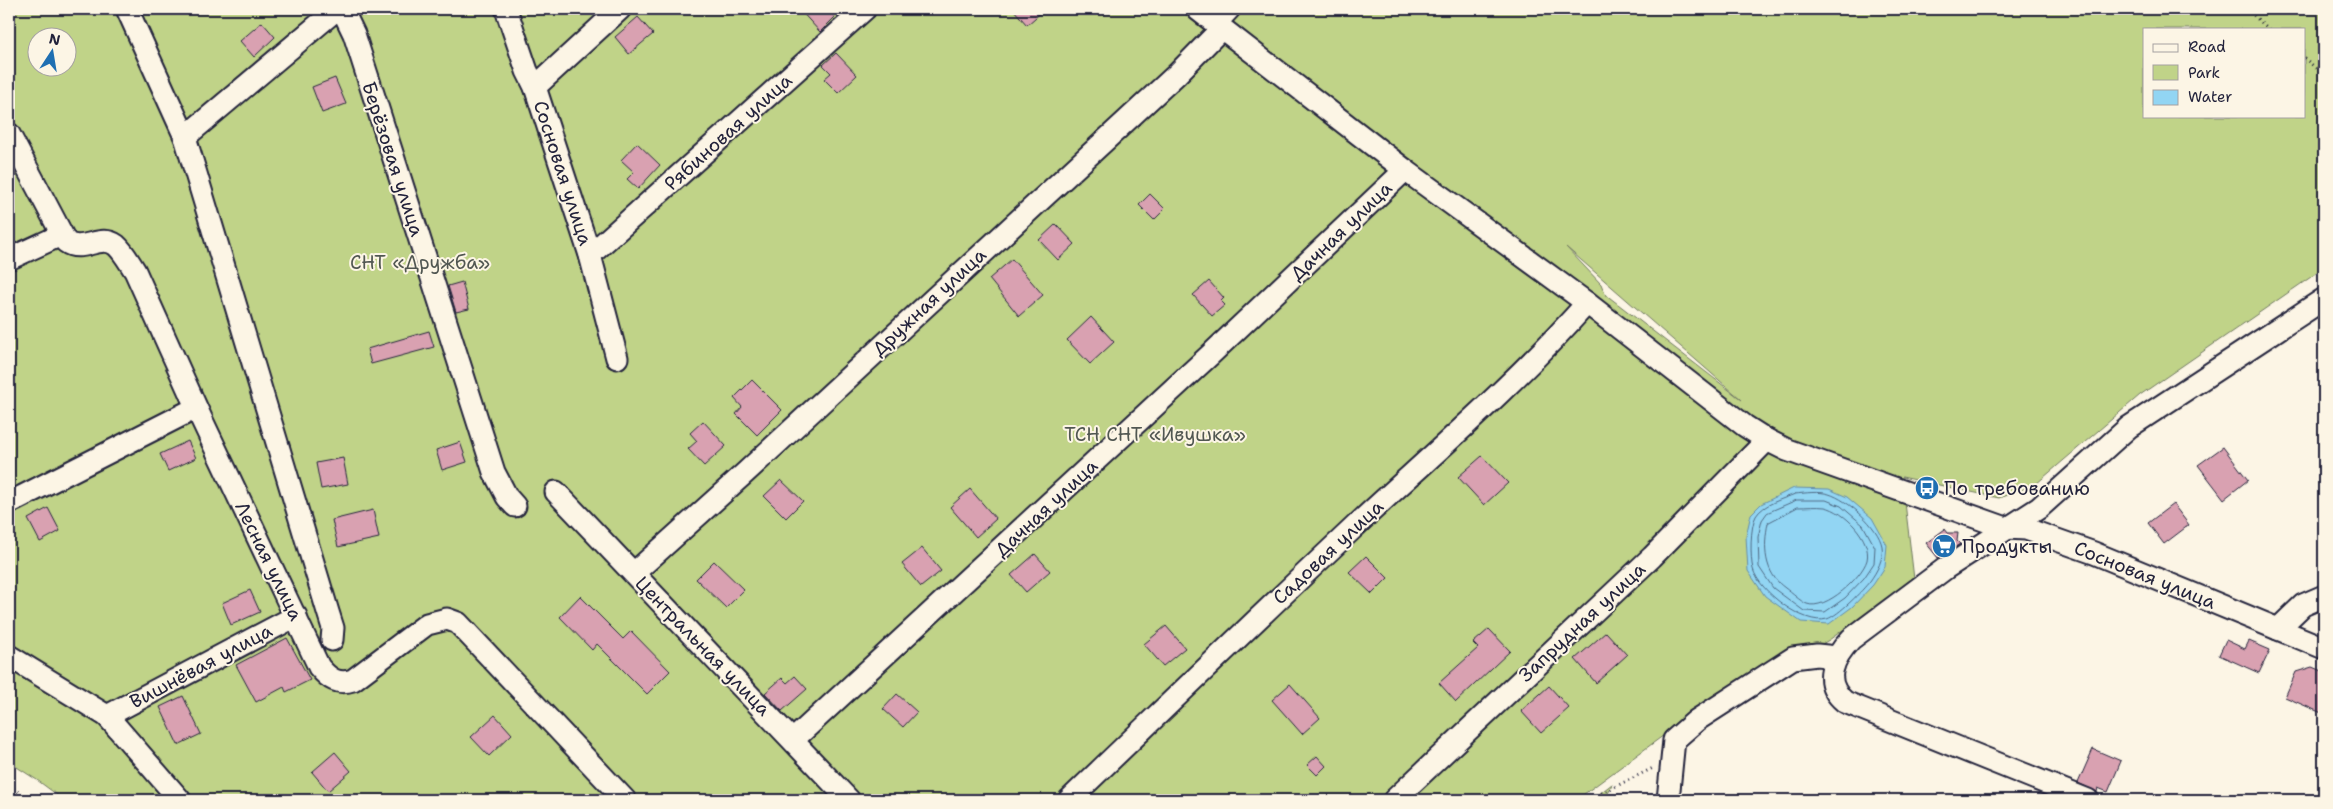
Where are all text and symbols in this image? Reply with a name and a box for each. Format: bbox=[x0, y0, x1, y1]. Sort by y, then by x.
north arrow bbox=[28, 28, 78, 78]
legend bbox=[2143, 28, 2306, 118]
text: N bbox=[47, 29, 62, 49]
text: Road bbox=[2188, 37, 2226, 57]
text: Park bbox=[2188, 63, 2220, 83]
street label: Рябиновая улица bbox=[659, 68, 797, 196]
street label: Берёзовая улица bbox=[356, 78, 430, 240]
text: Water bbox=[2188, 87, 2232, 107]
street label: Сосновая улица bbox=[528, 97, 598, 249]
street label: Дачная улица bbox=[1285, 176, 1398, 286]
street label: Дружная улица bbox=[867, 242, 992, 361]
park label: СНТ «Дружба» bbox=[350, 250, 490, 275]
park label: ТСН СНТ «Ивушка» bbox=[1064, 422, 1246, 447]
street label: Дачная улица bbox=[989, 453, 1103, 562]
bus stop icon: По требованию bbox=[1914, 475, 1940, 501]
place label: По требованию bbox=[1944, 476, 2090, 501]
street label: Садовая улица bbox=[1267, 494, 1389, 610]
street label: Лесная улица bbox=[229, 497, 309, 625]
supermarket icon: Продукты bbox=[1931, 533, 1957, 559]
place label: Продукты bbox=[1962, 534, 2052, 559]
street label: Сосновая улица bbox=[2070, 535, 2220, 615]
street label: Запрудная улица bbox=[1513, 557, 1651, 687]
street label: Центральная улица bbox=[630, 571, 776, 721]
street label: Вишнёвая улица bbox=[125, 618, 277, 714]

